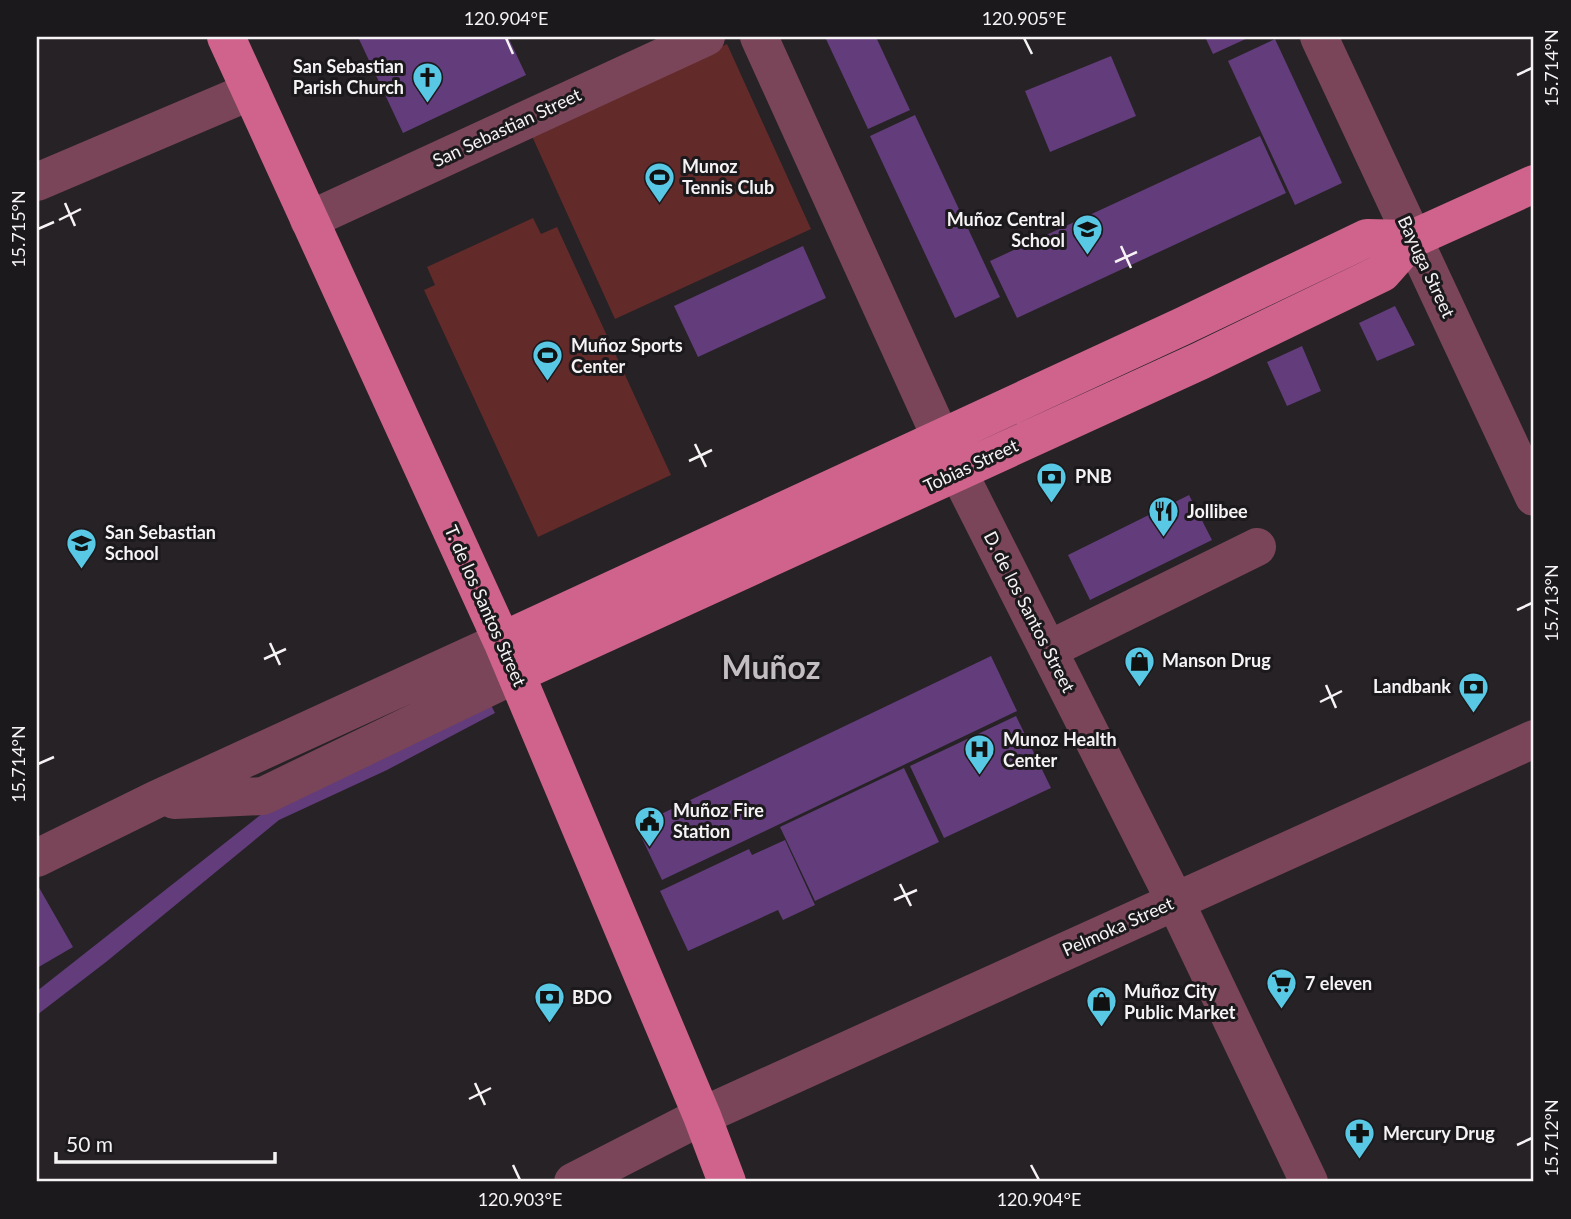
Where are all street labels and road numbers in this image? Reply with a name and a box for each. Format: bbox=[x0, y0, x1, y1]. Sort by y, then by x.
street label: San Sebastian Street bbox=[429, 83, 585, 171]
street label: Bayuga Street bbox=[1394, 212, 1460, 321]
street label: Tobias Street bbox=[920, 433, 1022, 497]
street label: T. de los Santos Street bbox=[440, 522, 532, 690]
street label: D. de los Santos Street bbox=[980, 527, 1080, 696]
street label: Pelmoka Street bbox=[1059, 892, 1177, 960]

